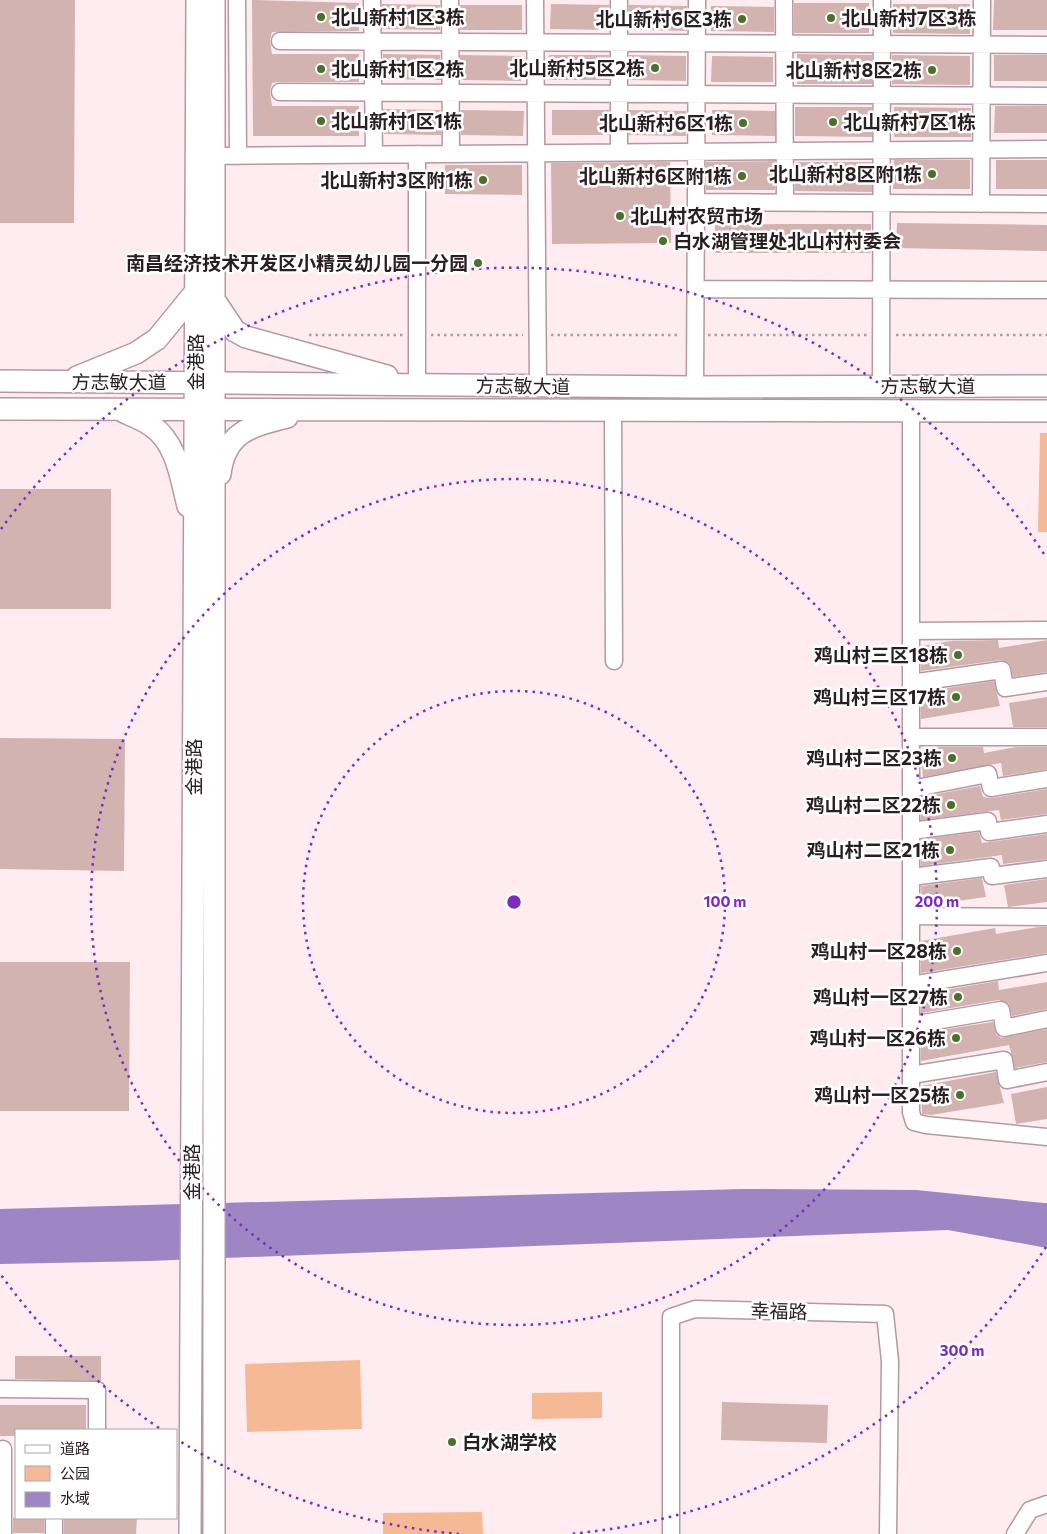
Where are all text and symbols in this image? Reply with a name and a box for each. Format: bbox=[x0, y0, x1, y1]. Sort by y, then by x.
place label: 北山新村1区3栋 bbox=[331, 5, 465, 28]
place label: 北山新村7区3栋 bbox=[841, 6, 977, 29]
place label: 北山新村6区3栋 bbox=[595, 7, 732, 30]
marker: 北山新村1区3栋 bbox=[315, 11, 327, 23]
marker: 北山新村7区3栋 bbox=[825, 12, 837, 24]
marker: 北山新村6区3栋 bbox=[736, 13, 748, 25]
place label: 北山新村5区2栋 bbox=[509, 56, 645, 79]
place label: 北山新村1区2栋 bbox=[331, 57, 464, 80]
place label: 北山新村8区2栋 bbox=[785, 58, 922, 81]
marker: 北山新村5区2栋 bbox=[649, 62, 661, 74]
marker: 北山新村1区2栋 bbox=[315, 63, 327, 75]
marker: 北山新村8区2栋 bbox=[926, 64, 938, 76]
place label: 北山新村1区1栋 bbox=[331, 109, 462, 132]
place label: 北山新村7区1栋 bbox=[843, 110, 976, 133]
place label: 北山新村6区1栋 bbox=[599, 111, 733, 134]
marker: 北山新村1区1栋 bbox=[315, 115, 327, 127]
marker: 北山新村7区1栋 bbox=[827, 116, 839, 128]
marker: 北山新村6区1栋 bbox=[737, 117, 749, 129]
place label: 北山新村8区附1栋 bbox=[769, 162, 922, 185]
place label: 北山新村6区附1栋 bbox=[579, 164, 732, 187]
place label: 北山新村3区附1栋 bbox=[320, 168, 473, 191]
marker: 北山新村8区附1栋 bbox=[926, 168, 938, 180]
marker: 北山新村6区附1栋 bbox=[736, 170, 748, 182]
marker: 北山新村3区附1栋 bbox=[477, 174, 489, 186]
place label: 北山村农贸市场 bbox=[630, 204, 763, 227]
marker: 北山村农贸市场 bbox=[614, 210, 626, 222]
place label: 白水湖管理处北山村村委会 bbox=[673, 229, 901, 252]
marker: 白水湖管理处北山村村委会 bbox=[657, 235, 669, 247]
place label: 南昌经济技术开发区小精灵幼儿园一分园 bbox=[126, 251, 468, 274]
marker: 南昌经济技术开发区小精灵幼儿园一分园 bbox=[472, 257, 484, 269]
street label: 金港路 bbox=[184, 333, 207, 391]
street label: 方志敏大道 bbox=[71, 370, 167, 393]
street label: 方志敏大道 bbox=[475, 373, 571, 398]
street label: 方志敏大道 bbox=[880, 374, 976, 397]
place label: 鸡山村三区18栋 bbox=[814, 643, 948, 666]
marker: 鸡山村三区18栋 bbox=[952, 649, 964, 661]
place label: 鸡山村三区17栋 bbox=[813, 685, 946, 708]
marker: 鸡山村三区17栋 bbox=[950, 691, 962, 703]
street label: 金港路 bbox=[182, 738, 205, 796]
place label: 鸡山村二区23栋 bbox=[806, 746, 942, 769]
marker: 鸡山村二区23栋 bbox=[946, 752, 958, 764]
place label: 鸡山村二区22栋 bbox=[805, 793, 941, 816]
marker: 鸡山村二区22栋 bbox=[945, 799, 957, 811]
place label: 鸡山村二区21栋 bbox=[807, 838, 940, 861]
marker: 鸡山村二区21栋 bbox=[944, 844, 956, 856]
text: 100 m bbox=[704, 892, 746, 910]
text: 200 m bbox=[915, 892, 959, 910]
centre of rings bbox=[505, 893, 523, 911]
place label: 鸡山村一区28栋 bbox=[811, 939, 947, 962]
marker: 鸡山村一区28栋 bbox=[951, 945, 963, 957]
place label: 鸡山村一区27栋 bbox=[813, 985, 948, 1008]
marker: 鸡山村一区27栋 bbox=[952, 991, 964, 1003]
place label: 鸡山村一区26栋 bbox=[810, 1026, 946, 1049]
marker: 鸡山村一区26栋 bbox=[950, 1032, 962, 1044]
place label: 鸡山村一区25栋 bbox=[814, 1083, 950, 1106]
marker: 鸡山村一区25栋 bbox=[954, 1089, 966, 1101]
street label: 金港路 bbox=[180, 1143, 203, 1201]
street label: 幸福路 bbox=[750, 1298, 808, 1323]
text: 300 m bbox=[940, 1341, 984, 1359]
legend bbox=[15, 1429, 178, 1519]
place label: 白水湖学校 bbox=[462, 1430, 557, 1453]
marker: 白水湖学校 bbox=[446, 1436, 458, 1448]
text: 道路 bbox=[60, 1439, 90, 1457]
text: 公园 bbox=[60, 1464, 90, 1482]
text: 水域 bbox=[60, 1489, 90, 1507]

